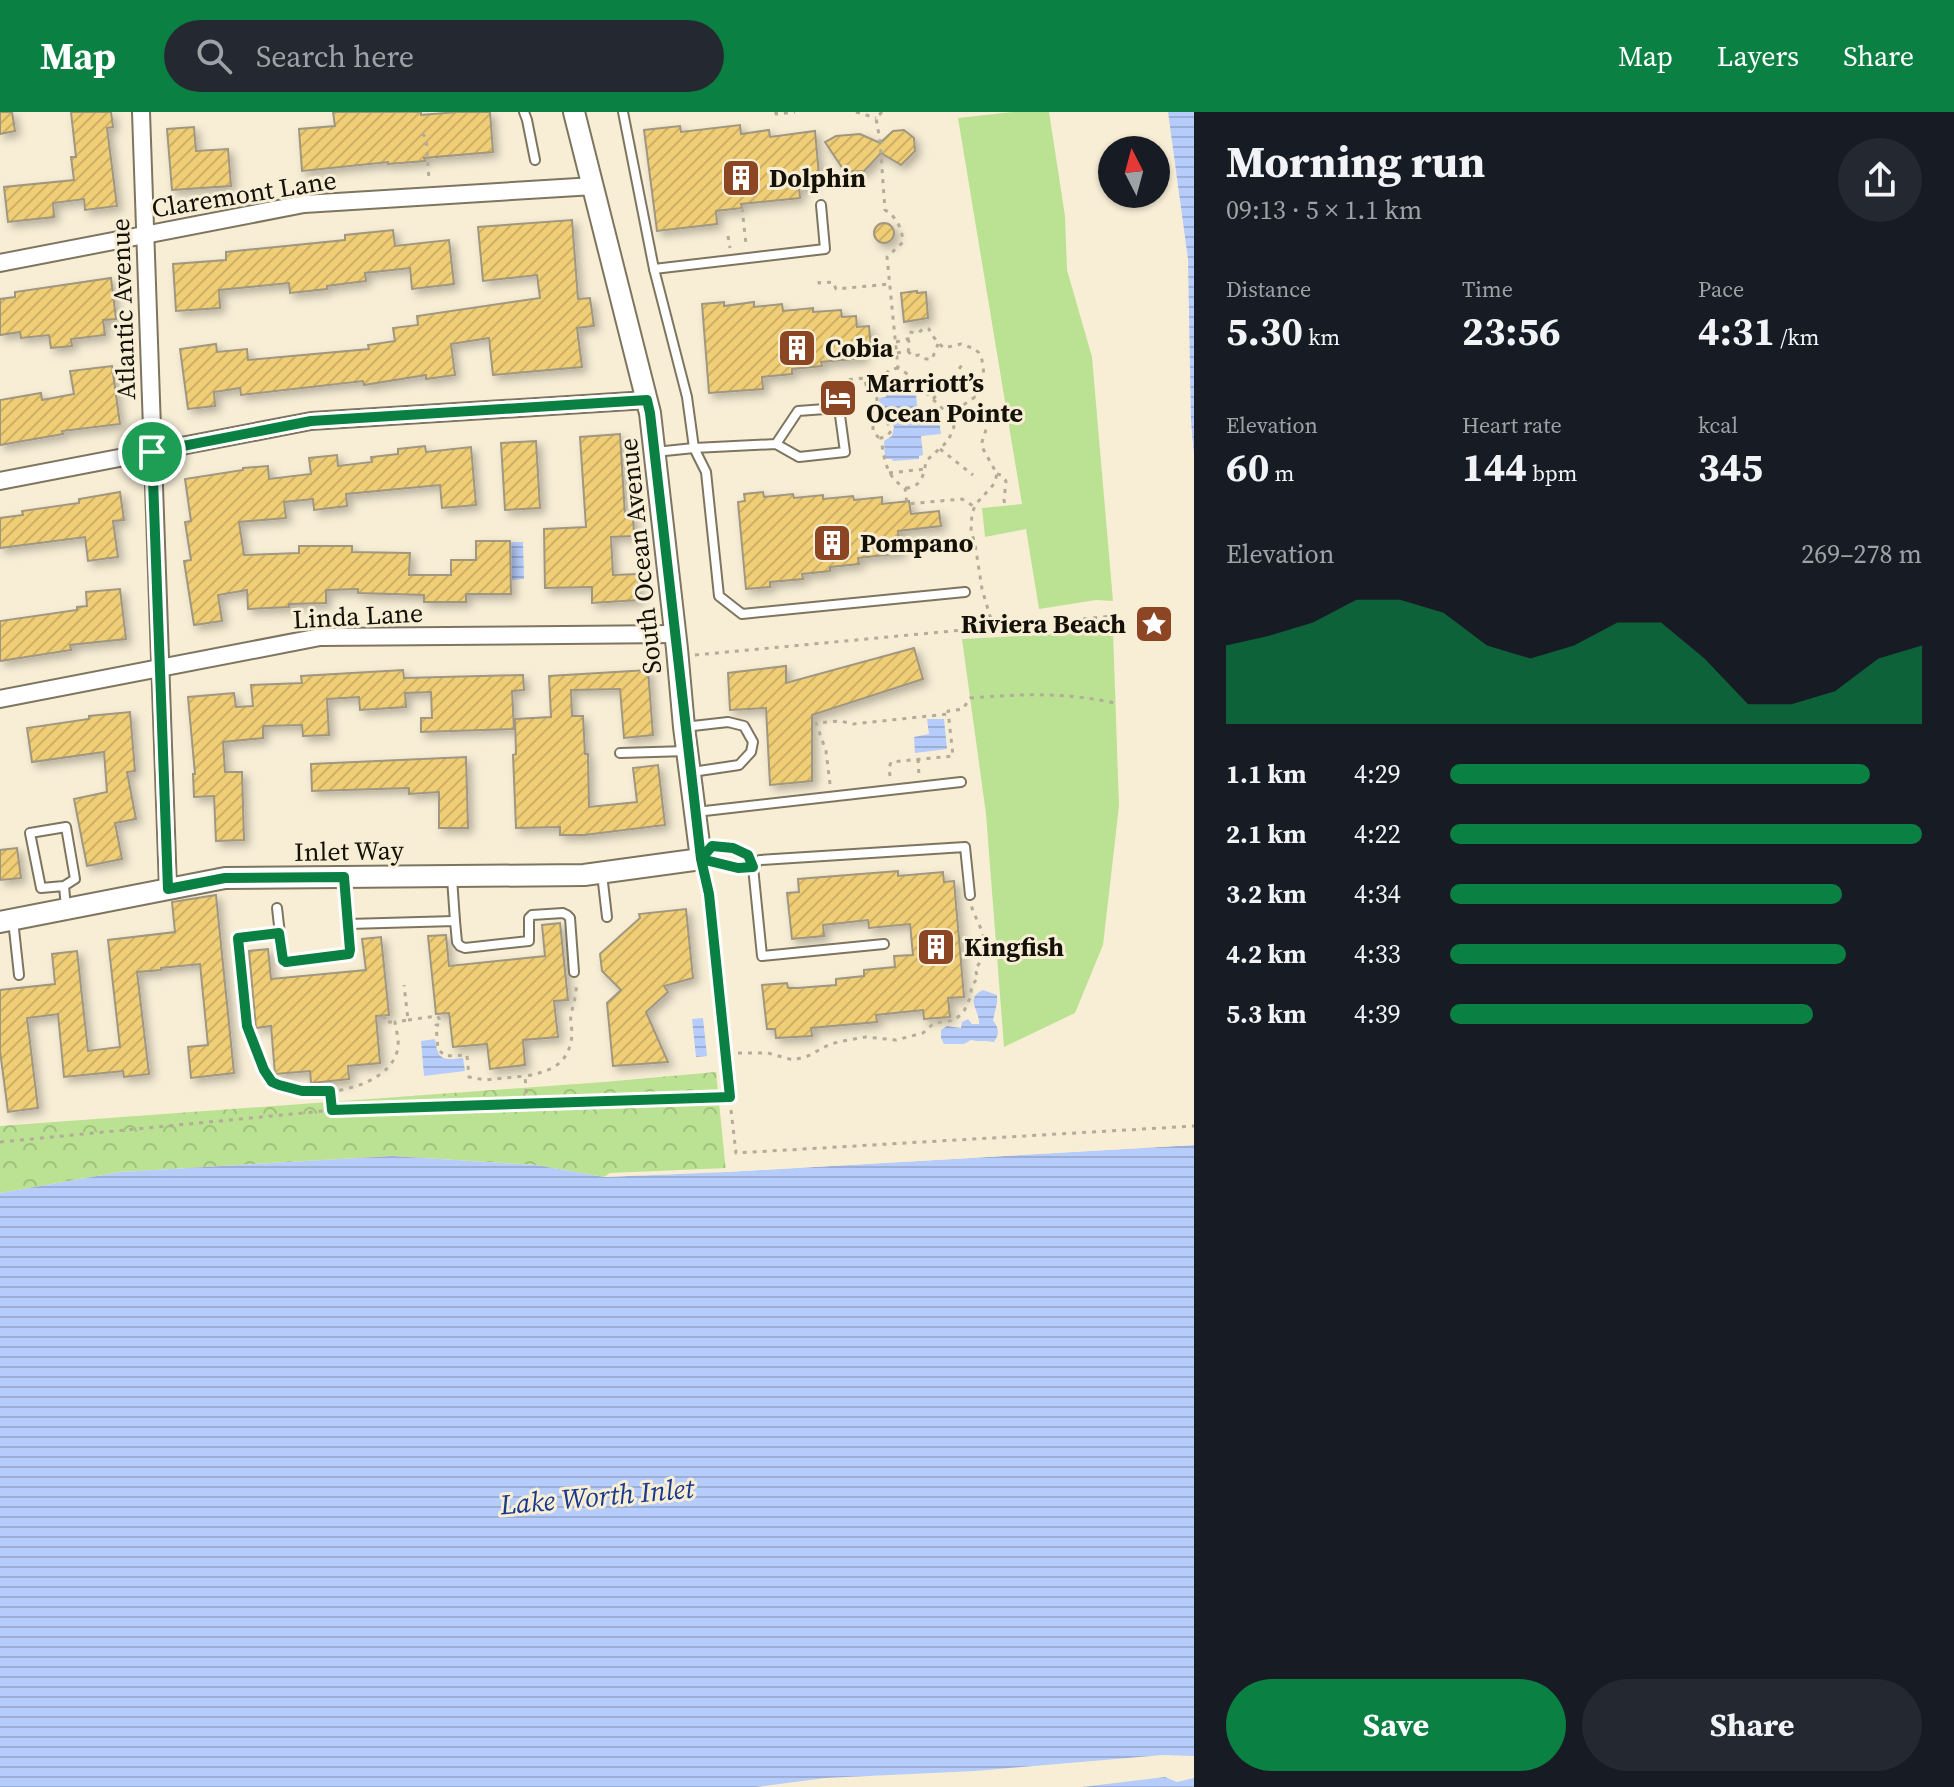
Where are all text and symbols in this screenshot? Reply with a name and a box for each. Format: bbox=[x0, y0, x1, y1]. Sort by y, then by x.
search box bbox=[164, 20, 724, 92]
text: Map bbox=[40, 30, 116, 82]
icon: search bbox=[192, 34, 236, 78]
text: Search here bbox=[256, 36, 414, 77]
text: Map bbox=[1618, 37, 1673, 75]
text: Layers bbox=[1717, 37, 1799, 75]
text: Share bbox=[1843, 37, 1914, 75]
text: Morning run bbox=[1226, 131, 1485, 192]
north arrow bbox=[1098, 136, 1170, 208]
map controls bbox=[1098, 136, 1170, 208]
button: share bbox=[1838, 138, 1922, 222]
building icon: Dolphin bbox=[720, 157, 762, 199]
place label: Dolphin bbox=[769, 160, 866, 196]
street label: Claremont Lane bbox=[149, 162, 339, 226]
text: 09:13 · 5 × 1.1 km bbox=[1226, 192, 1422, 228]
street label: Atlantic Avenue bbox=[102, 218, 144, 400]
text: Distance bbox=[1226, 274, 1311, 304]
text: Time bbox=[1462, 274, 1513, 304]
text: Pace bbox=[1698, 274, 1744, 304]
text: 5.30 bbox=[1226, 304, 1303, 358]
text: 23:56 bbox=[1462, 304, 1561, 358]
text: 4:31 bbox=[1698, 304, 1775, 358]
text: km bbox=[1303, 322, 1340, 352]
text: /km bbox=[1775, 322, 1819, 352]
building icon: Cobia bbox=[776, 327, 818, 369]
place label: Cobia bbox=[825, 330, 894, 366]
place label: Marriott’s Ocean Pointe bbox=[866, 365, 1023, 431]
hotel icon: Marriott’s Ocean Pointe bbox=[817, 377, 859, 419]
text: Elevation bbox=[1226, 410, 1318, 440]
text: Heart rate bbox=[1462, 410, 1562, 440]
text: kcal bbox=[1698, 410, 1738, 440]
pin bbox=[118, 418, 186, 486]
icon: arrive bbox=[130, 430, 174, 474]
street label: South Ocean Avenue bbox=[610, 436, 670, 676]
text: 60 bbox=[1226, 440, 1269, 494]
text: 144 bbox=[1462, 440, 1527, 494]
text: 345 bbox=[1698, 440, 1763, 494]
text: m bbox=[1269, 458, 1294, 488]
text: bpm bbox=[1527, 458, 1577, 488]
building icon: Pompano bbox=[811, 522, 853, 564]
place label: Pompano bbox=[860, 525, 973, 561]
text: Elevation bbox=[1226, 536, 1335, 572]
text: 269–278 m bbox=[1801, 536, 1922, 572]
street label: Linda Lane bbox=[292, 595, 424, 637]
place icon: Riviera Beach bbox=[1133, 603, 1175, 645]
place label: Riviera Beach bbox=[961, 606, 1126, 642]
text: 1.1 km bbox=[1226, 756, 1307, 792]
text: 4:29 bbox=[1354, 756, 1401, 792]
text: 2.1 km bbox=[1226, 816, 1307, 852]
text: 4:22 bbox=[1354, 816, 1401, 852]
street label: Inlet Way bbox=[294, 832, 405, 870]
text: 3.2 km bbox=[1226, 876, 1307, 912]
text: 4:34 bbox=[1354, 876, 1401, 912]
building icon: Kingfish bbox=[915, 926, 957, 968]
place label: Kingfish bbox=[964, 929, 1064, 965]
text: 4.2 km bbox=[1226, 936, 1307, 972]
text: 4:33 bbox=[1354, 936, 1401, 972]
text: 5.3 km bbox=[1226, 996, 1307, 1032]
text: 4:39 bbox=[1354, 996, 1401, 1032]
water label: Lake Worth Inlet bbox=[497, 1468, 697, 1523]
button: Save bbox=[1226, 1679, 1566, 1771]
button: Share bbox=[1582, 1679, 1922, 1771]

